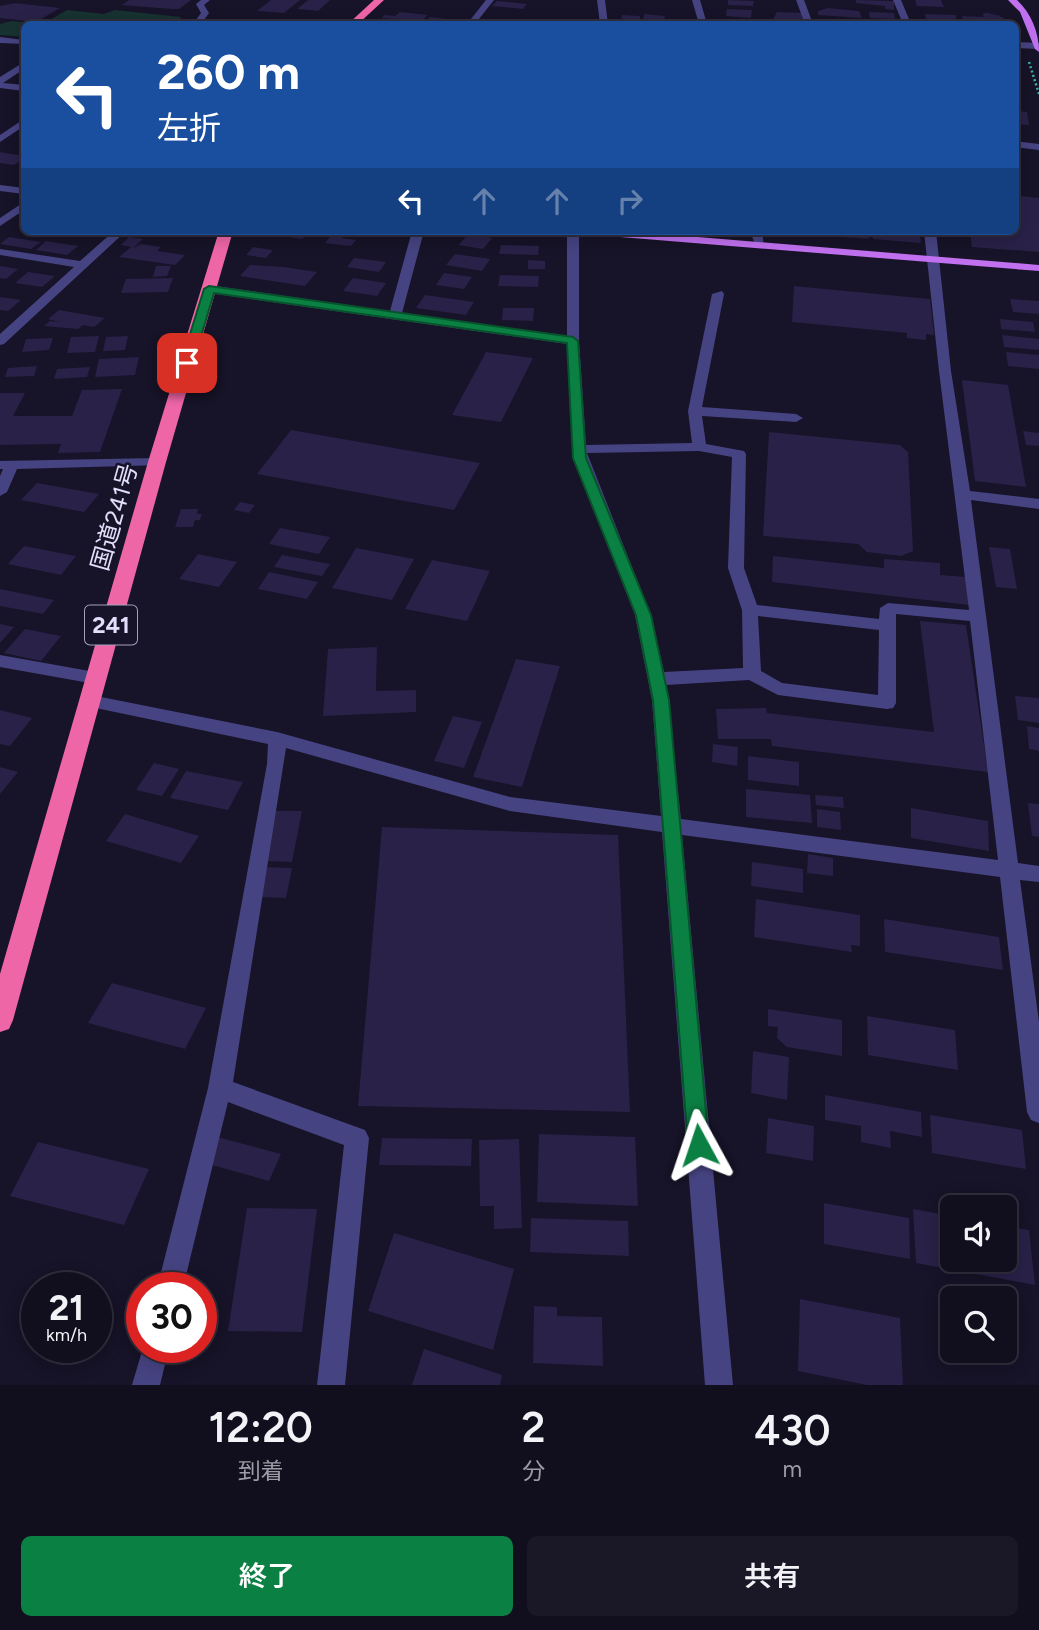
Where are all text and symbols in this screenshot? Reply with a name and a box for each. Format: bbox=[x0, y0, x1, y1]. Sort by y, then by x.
text: 260 m bbox=[157, 42, 300, 101]
icon: left bbox=[42, 49, 133, 140]
text: 左折 bbox=[157, 109, 221, 147]
icon: left bbox=[392, 182, 430, 220]
icon: ahead bbox=[465, 182, 503, 220]
icon: ahead bbox=[538, 182, 576, 220]
icon: right bbox=[611, 182, 649, 220]
pin bbox=[157, 333, 217, 393]
icon: arrive bbox=[168, 344, 206, 382]
street label: 国道241号 bbox=[85, 460, 143, 574]
road number: 241 bbox=[85, 606, 137, 645]
position arrow bbox=[662, 1108, 736, 1182]
map controls bbox=[940, 1195, 1017, 1363]
button: sound bbox=[940, 1195, 1017, 1272]
speed limit sign: 30 bbox=[126, 1272, 217, 1363]
button: search bbox=[940, 1286, 1017, 1363]
text: 21 bbox=[49, 1287, 84, 1329]
text: km/h bbox=[46, 1324, 87, 1346]
text: 12:20 bbox=[208, 1402, 313, 1453]
text: 2 bbox=[521, 1402, 545, 1453]
text: 430 bbox=[754, 1405, 831, 1456]
text: m bbox=[782, 1455, 802, 1483]
text: 到着 bbox=[238, 1457, 284, 1485]
text: 分 bbox=[522, 1457, 545, 1485]
button: 終了 bbox=[21, 1536, 513, 1616]
button: 共有 bbox=[527, 1536, 1018, 1616]

